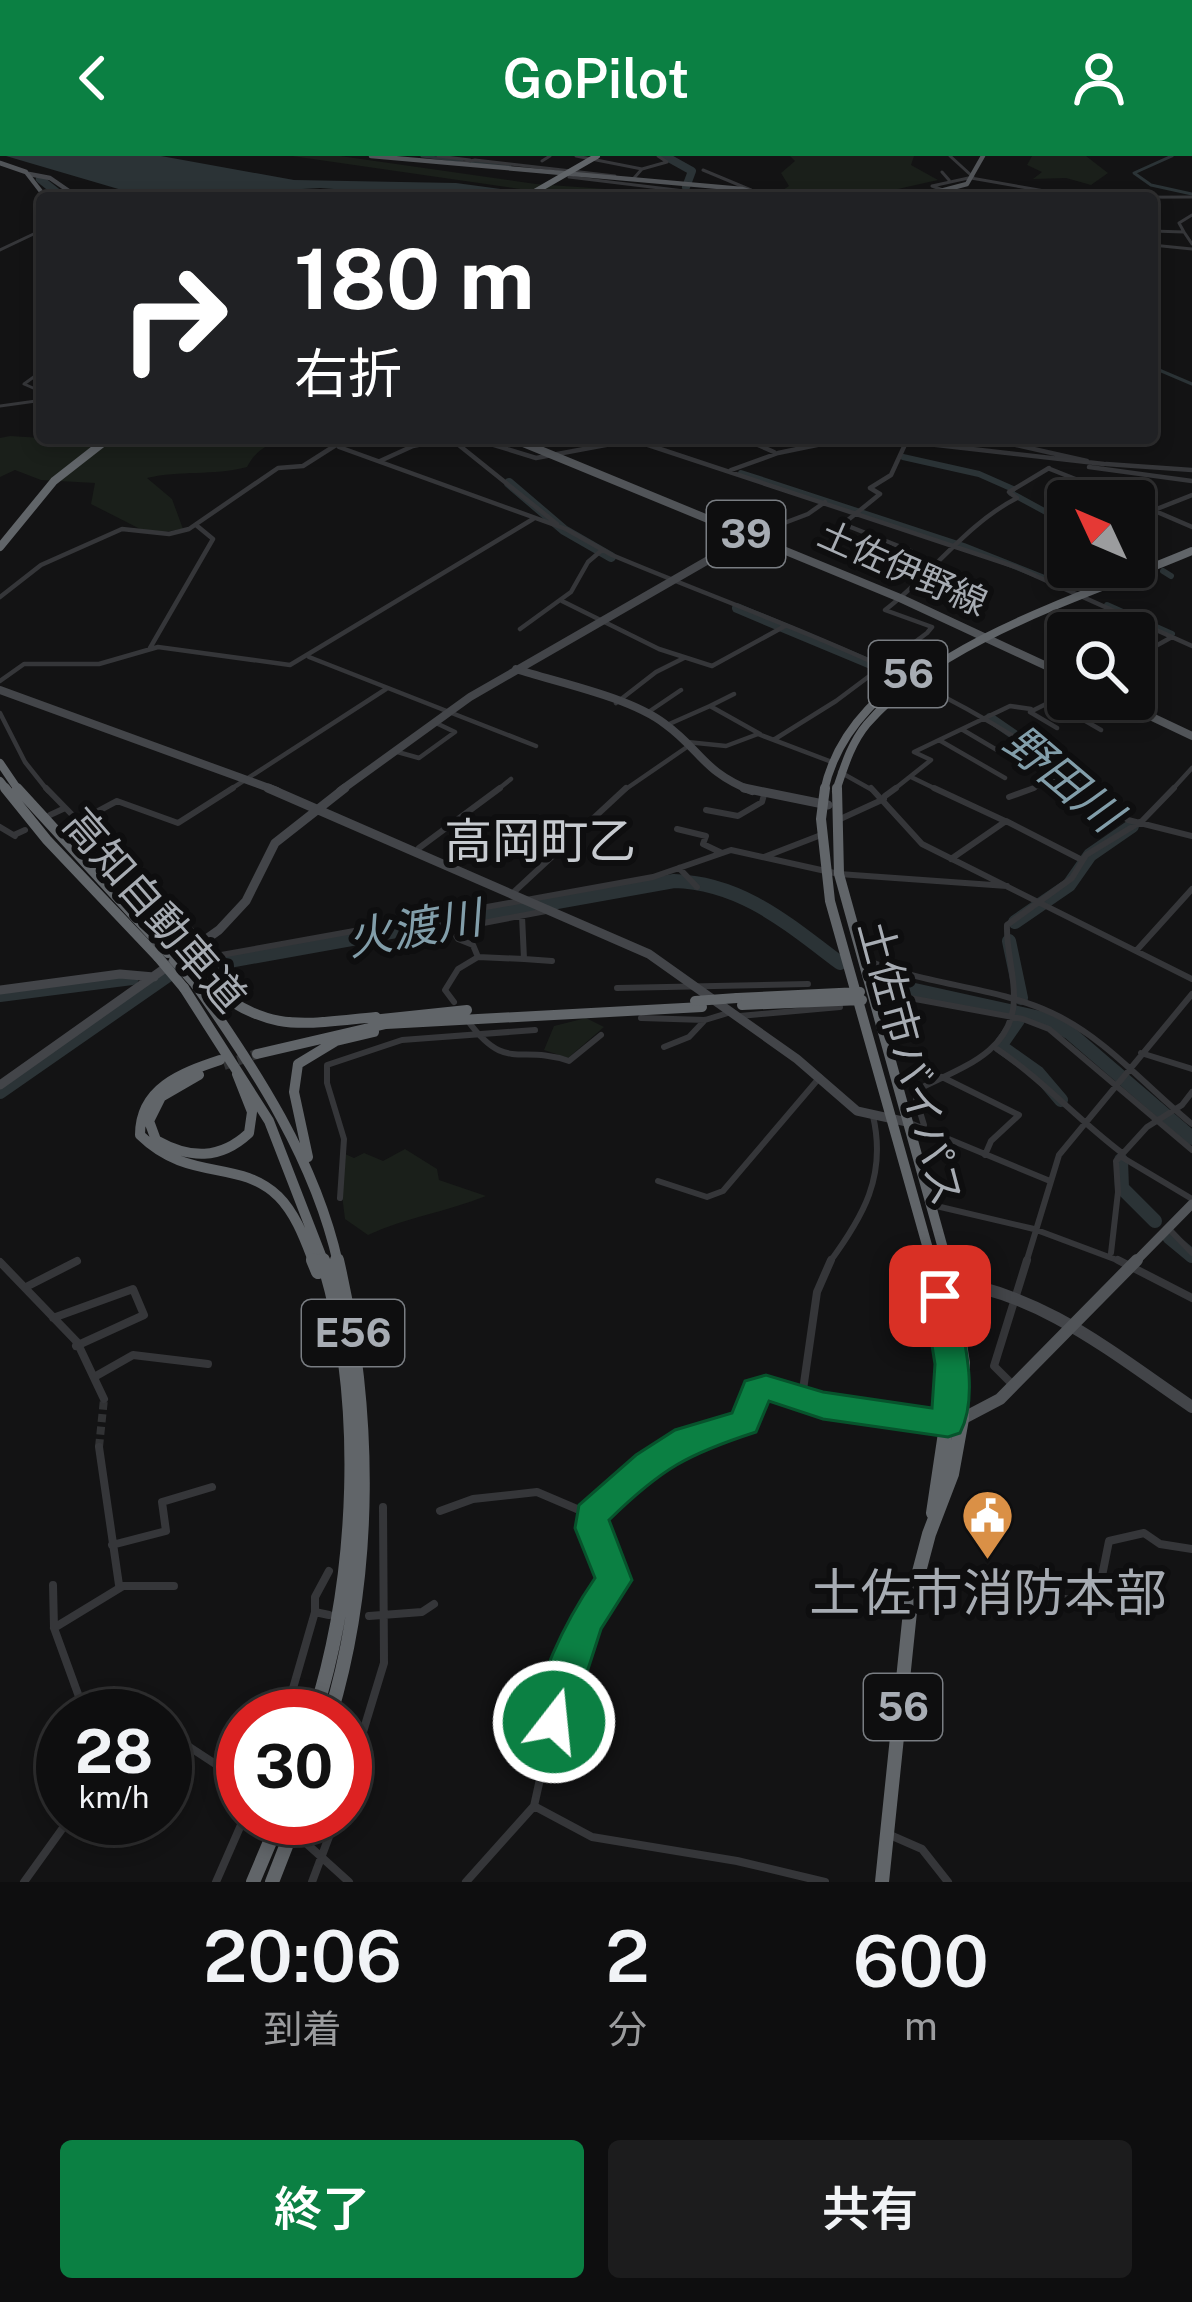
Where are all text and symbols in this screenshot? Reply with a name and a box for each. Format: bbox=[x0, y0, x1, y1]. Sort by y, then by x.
icon: back bbox=[60, 45, 126, 111]
icon: person bbox=[1066, 45, 1132, 111]
text: GoPilot bbox=[503, 47, 689, 110]
text: 180 m bbox=[294, 229, 534, 328]
icon: right bbox=[96, 240, 252, 396]
text: 右折 bbox=[294, 342, 402, 405]
north arrow bbox=[1047, 480, 1155, 588]
map controls bbox=[1047, 480, 1155, 720]
road number: 39 bbox=[707, 501, 785, 567]
street label: 土佐伊野線 bbox=[812, 512, 994, 624]
button: search bbox=[1047, 612, 1155, 720]
road number: 56 bbox=[869, 641, 947, 707]
water label: 野田川 bbox=[995, 714, 1135, 844]
street label: 高知自動車道 bbox=[54, 798, 257, 1021]
district label: 高岡町乙 bbox=[444, 812, 636, 869]
water label: 火渡川 bbox=[343, 889, 489, 965]
street label: 土佐市バイパス bbox=[850, 915, 973, 1211]
pin bbox=[889, 1245, 991, 1347]
icon: arrive bbox=[907, 1263, 973, 1329]
road number: E56 bbox=[302, 1300, 404, 1366]
public building icon: 土佐市消防本部 bbox=[960, 1487, 1016, 1561]
place label: 土佐市消防本部 bbox=[809, 1563, 1167, 1622]
position arrow bbox=[491, 1659, 617, 1785]
road number: 56 bbox=[864, 1674, 942, 1740]
speed limit sign: 30 bbox=[216, 1689, 372, 1845]
text: 28 bbox=[75, 1716, 153, 1787]
text: km/h bbox=[79, 1779, 149, 1815]
text: 20:06 bbox=[203, 1914, 402, 1998]
text: 2 bbox=[605, 1914, 650, 1998]
text: 600 bbox=[853, 1919, 989, 2003]
text: m bbox=[904, 2003, 938, 2049]
text: 到着 bbox=[264, 2006, 342, 2052]
text: 分 bbox=[608, 2006, 647, 2052]
button: 終了 bbox=[60, 2140, 584, 2278]
button: 共有 bbox=[608, 2140, 1132, 2278]

